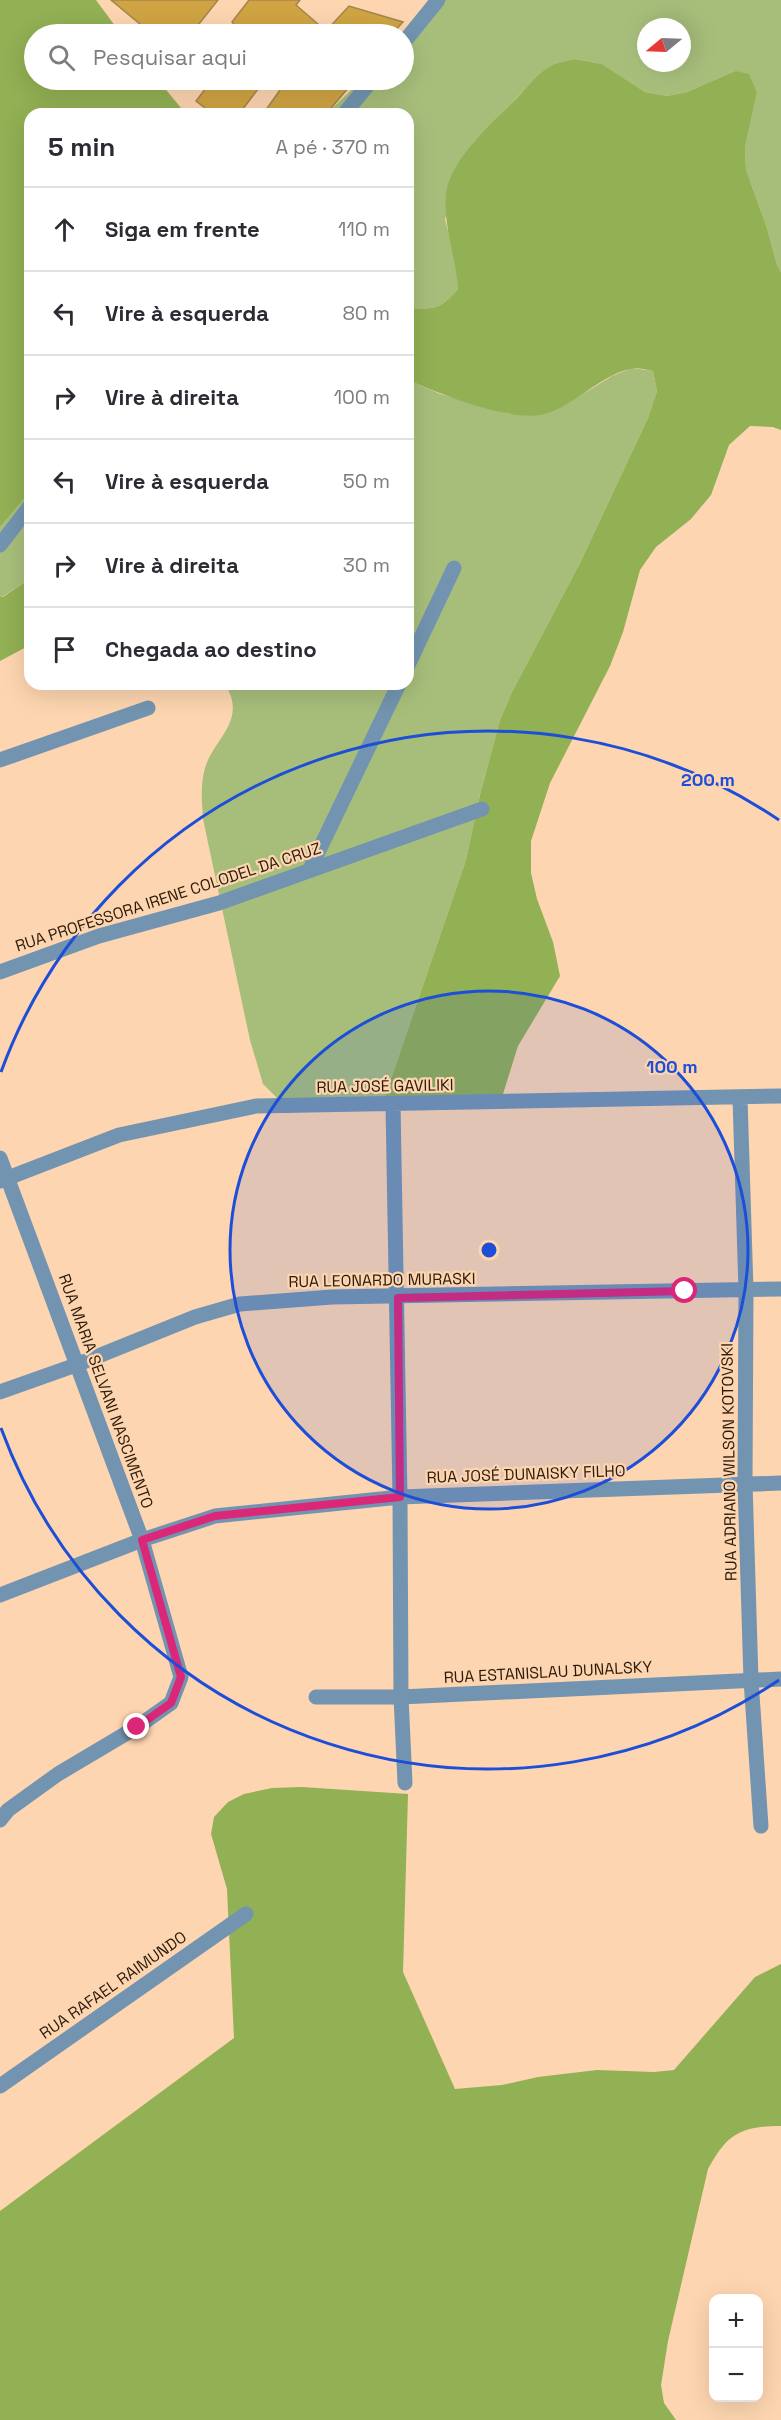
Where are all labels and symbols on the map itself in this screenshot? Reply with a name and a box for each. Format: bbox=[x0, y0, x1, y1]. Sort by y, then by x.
north arrow bbox=[637, 18, 691, 72]
text: 200 m bbox=[681, 768, 735, 791]
street label: RUA PROFESSORA IRENE COLODEL DA CRUZ bbox=[13, 838, 323, 956]
text: 100 m bbox=[646, 1055, 698, 1078]
street label: RUA JOSÉ GAVILIKI bbox=[316, 1074, 454, 1098]
centre of rings bbox=[479, 1240, 499, 1260]
street label: RUA LEONARDO MURASKI bbox=[288, 1268, 476, 1292]
street label: RUA MARIA SELVANI NASCIMENTO bbox=[54, 1271, 158, 1511]
route start bbox=[671, 1277, 697, 1303]
street label: RUA ADRIANO WILSON KOTOVSKI bbox=[716, 1343, 742, 1581]
street label: RUA JOSÉ DUNAISKY FILHO bbox=[426, 1460, 626, 1488]
street label: RUA ESTANISLAU DUNALSKY bbox=[443, 1656, 653, 1688]
route end bbox=[123, 1713, 149, 1739]
street label: RUA RAFAEL RAIMUNDO bbox=[35, 1926, 191, 2044]

